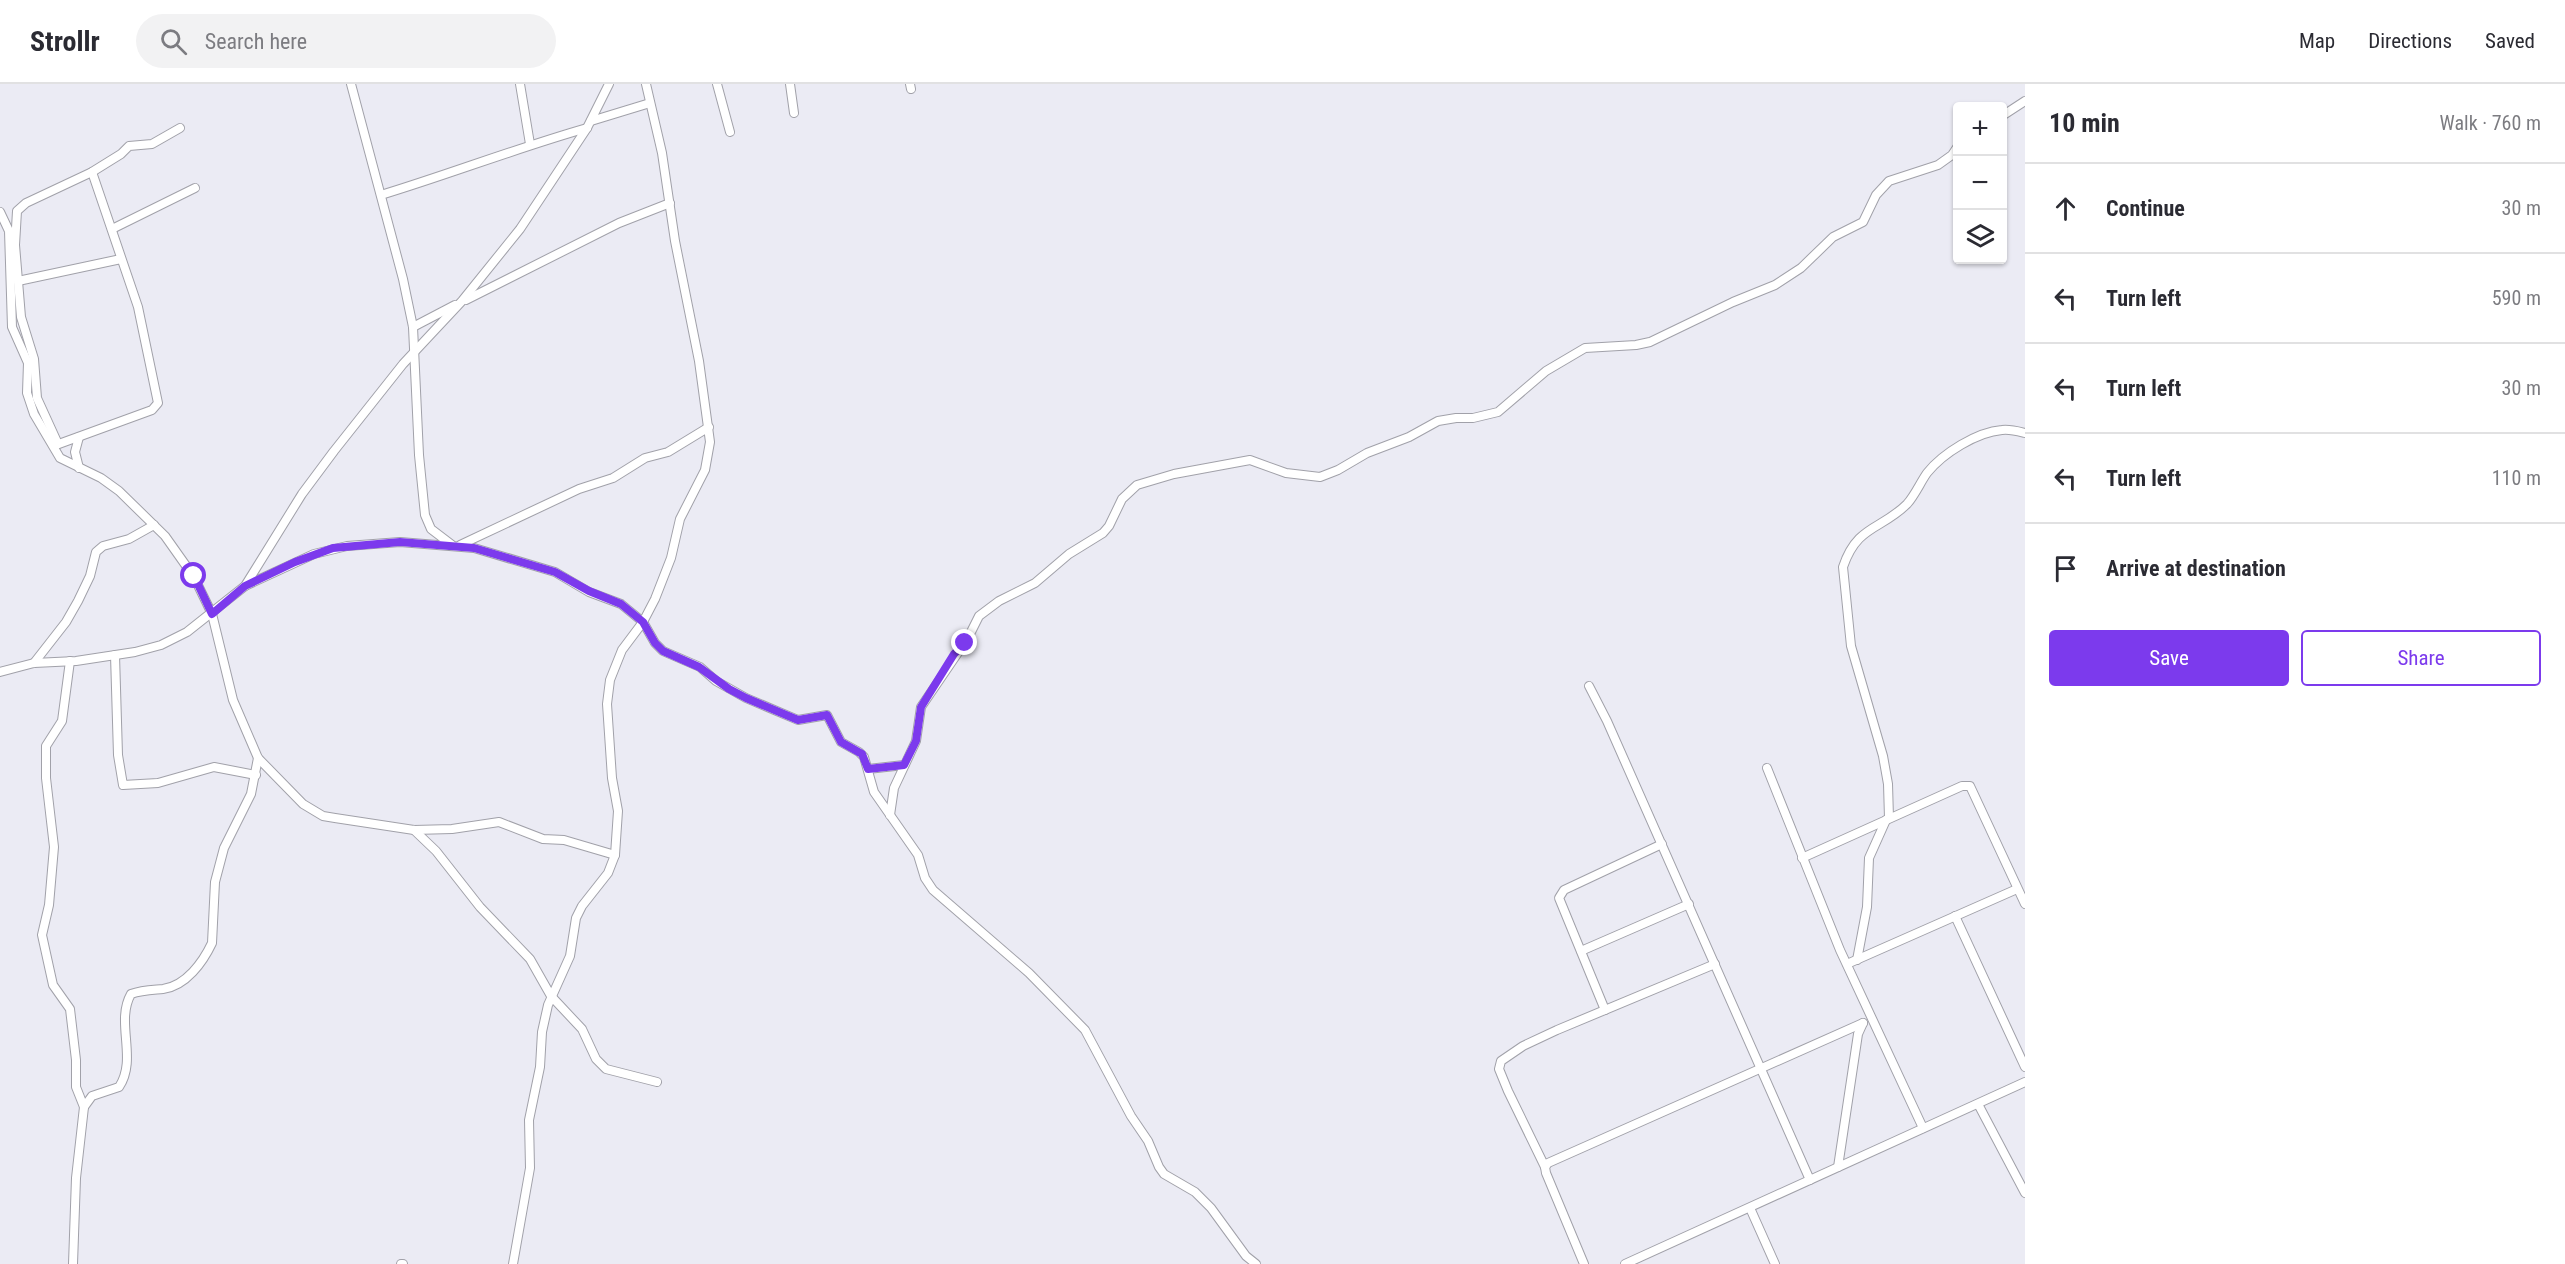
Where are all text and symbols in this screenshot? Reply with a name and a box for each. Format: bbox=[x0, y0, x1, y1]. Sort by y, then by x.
search box bbox=[136, 14, 556, 68]
text: Strollr bbox=[30, 25, 100, 58]
icon: search bbox=[157, 25, 190, 58]
text: Search here bbox=[205, 29, 307, 54]
text: Map bbox=[2299, 29, 2335, 53]
text: Directions bbox=[2368, 29, 2452, 53]
text: Saved bbox=[2485, 29, 2535, 53]
map controls bbox=[1953, 102, 2007, 264]
button: + bbox=[1953, 102, 2007, 156]
text: 10 min bbox=[2049, 108, 2120, 138]
text: Walk · 760 m bbox=[2440, 111, 2541, 135]
button: − bbox=[1953, 156, 2007, 210]
icon: ahead bbox=[2049, 192, 2082, 225]
text: Continue bbox=[2106, 196, 2185, 221]
text: 30 m bbox=[2502, 196, 2541, 220]
button: layers bbox=[1953, 210, 2007, 264]
icon: left bbox=[2049, 282, 2082, 315]
text: Turn left bbox=[2106, 286, 2181, 311]
text: 590 m bbox=[2492, 286, 2541, 310]
icon: left bbox=[2049, 372, 2082, 405]
text: Turn left bbox=[2106, 376, 2181, 401]
text: 30 m bbox=[2502, 376, 2541, 400]
icon: left bbox=[2049, 462, 2082, 495]
text: Turn left bbox=[2106, 466, 2181, 491]
text: 110 m bbox=[2492, 466, 2541, 490]
icon: arrive bbox=[2049, 552, 2082, 585]
text: Arrive at destination bbox=[2106, 556, 2286, 581]
route start bbox=[180, 562, 206, 588]
route end bbox=[951, 629, 977, 655]
button: Save bbox=[2049, 630, 2289, 686]
button: Share bbox=[2301, 630, 2541, 686]

